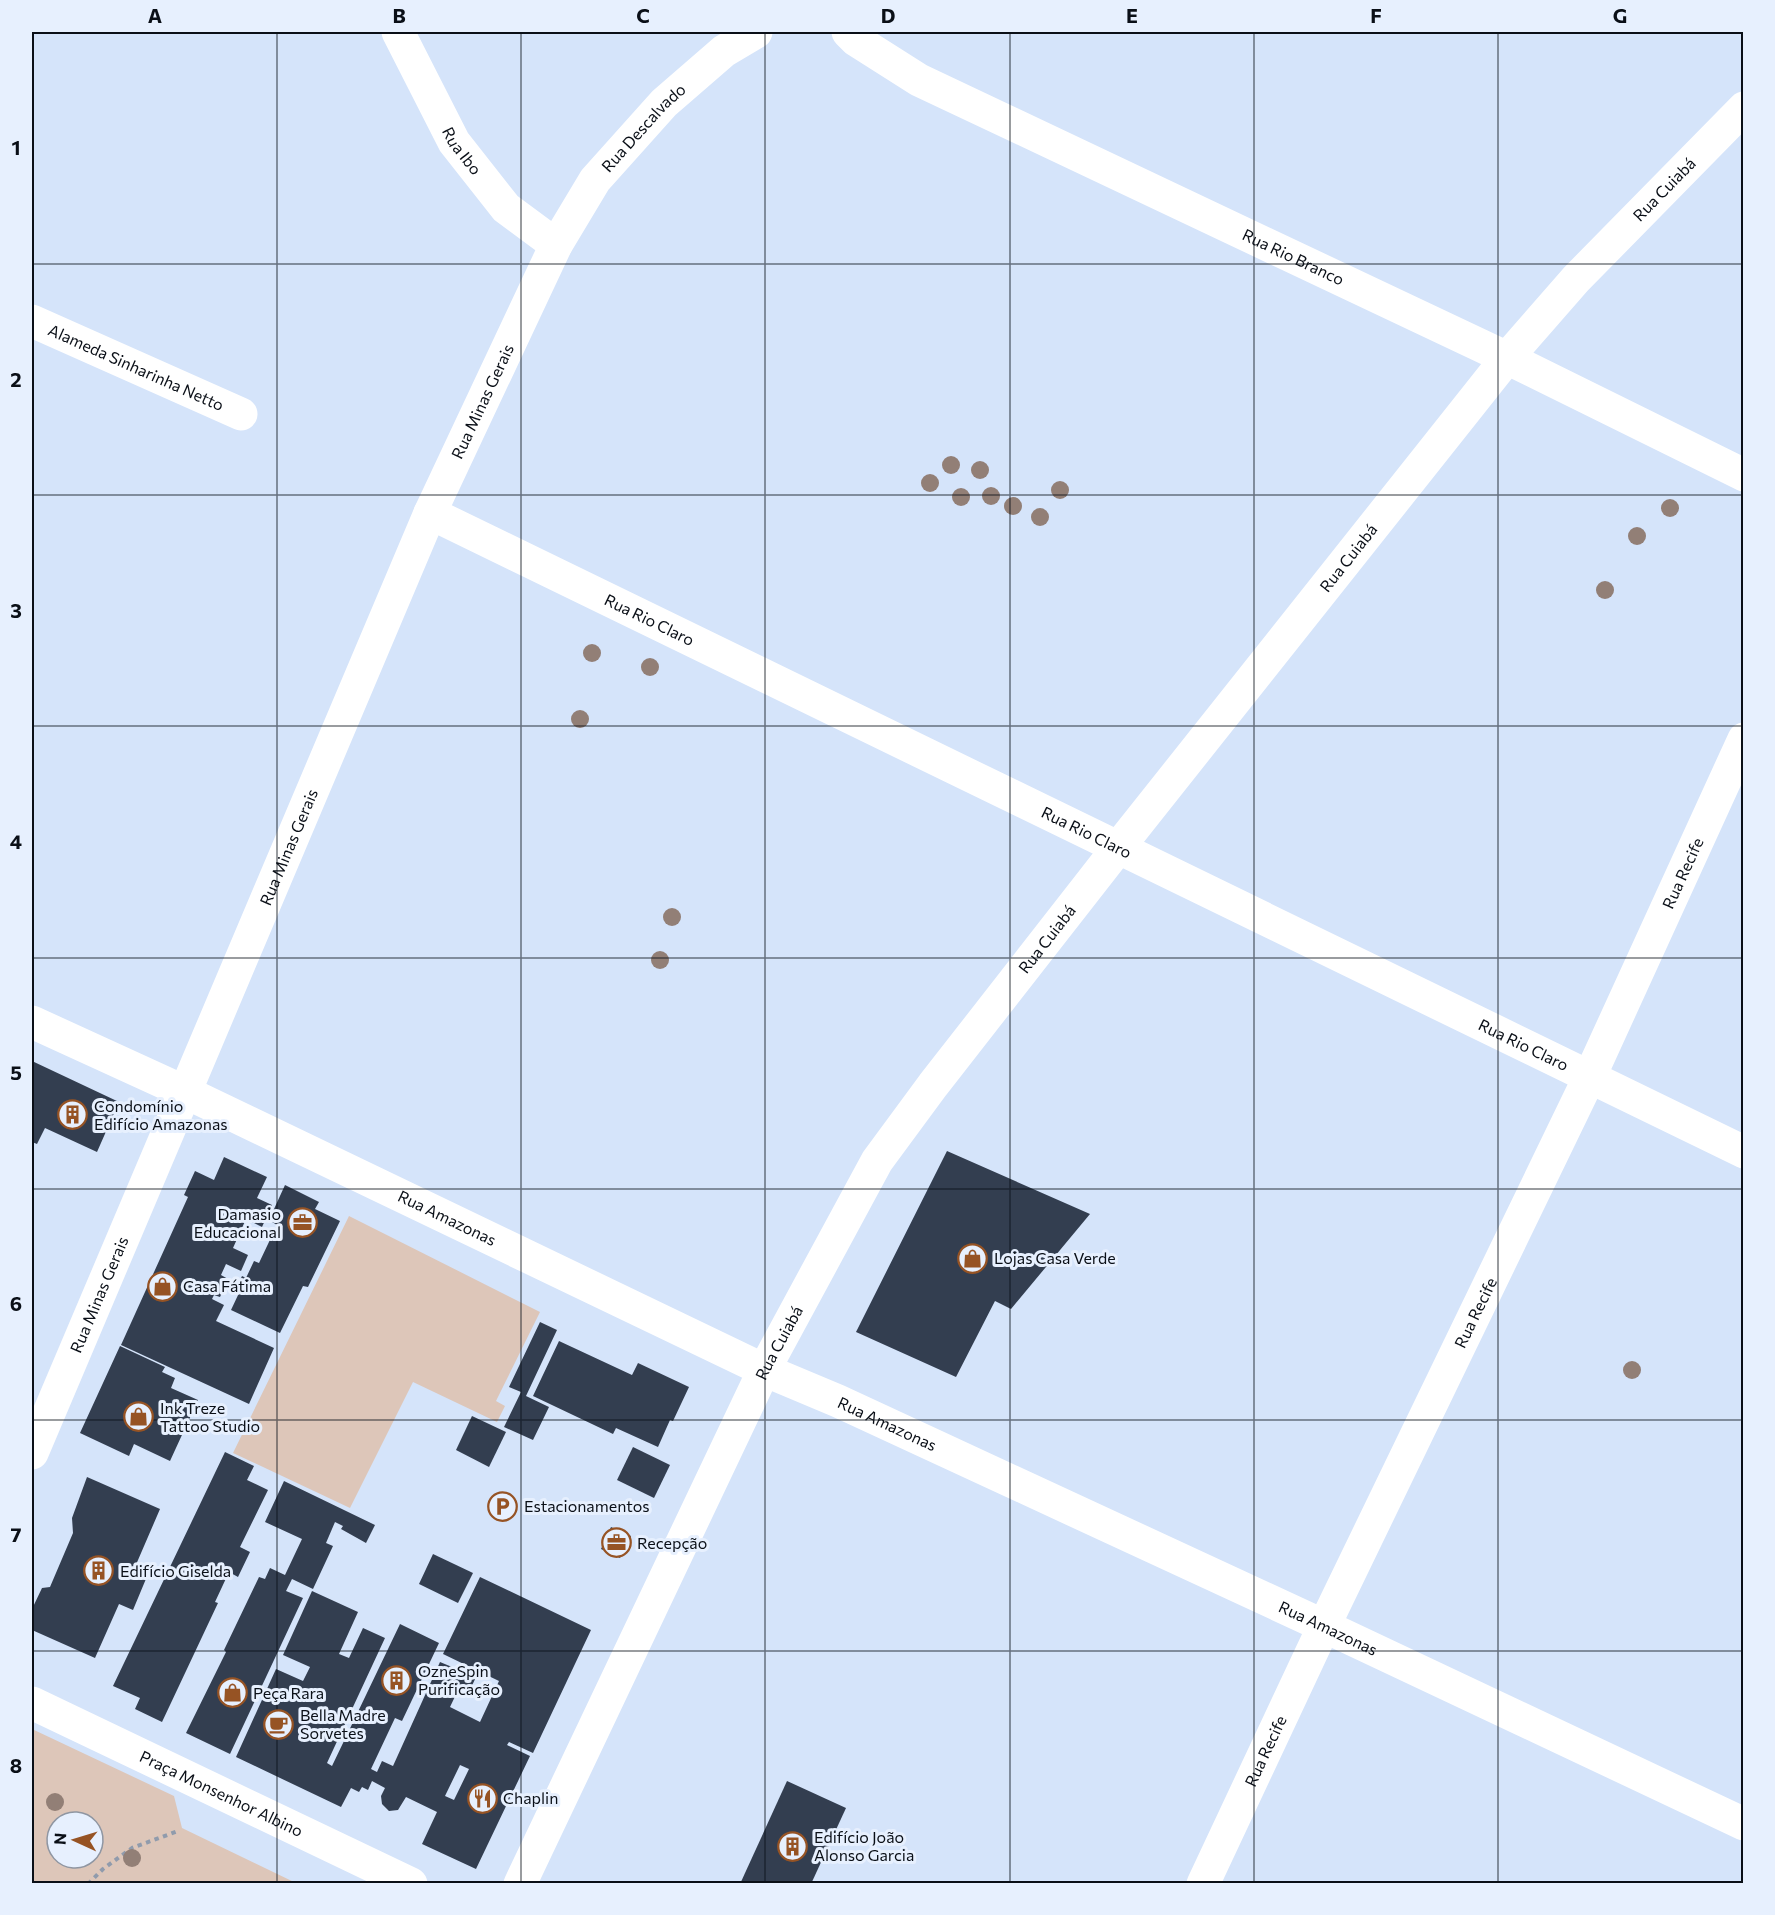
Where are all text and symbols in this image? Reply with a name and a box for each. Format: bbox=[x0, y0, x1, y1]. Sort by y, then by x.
text: A bbox=[148, 3, 162, 27]
text: B bbox=[392, 3, 406, 27]
text: C bbox=[636, 3, 650, 27]
text: D bbox=[881, 3, 895, 27]
text: E bbox=[1126, 3, 1138, 27]
text: F bbox=[1370, 3, 1382, 27]
text: G bbox=[1613, 3, 1627, 27]
street label: Rua Descalvado bbox=[597, 79, 689, 175]
street label: Rua Ibo bbox=[439, 123, 486, 178]
text: 1 bbox=[11, 135, 21, 159]
street label: Rua Cuiabá bbox=[1629, 153, 1699, 224]
street label: Rua Rio Branco bbox=[1240, 224, 1347, 289]
street label: Alameda Sinharinha Netto bbox=[46, 320, 227, 414]
street label: Rua Minas Gerais bbox=[447, 341, 517, 462]
text: 2 bbox=[10, 367, 22, 391]
street label: Rua Cuiabá bbox=[1315, 520, 1381, 595]
street label: Rua Rio Claro bbox=[602, 589, 698, 649]
text: 3 bbox=[10, 598, 22, 622]
street label: Rua Minas Gerais bbox=[255, 786, 321, 908]
street label: Rua Rio Claro bbox=[1039, 802, 1135, 862]
text: 4 bbox=[10, 829, 22, 853]
street label: Rua Recife bbox=[1658, 834, 1707, 911]
street label: Rua Cuiabá bbox=[1014, 901, 1079, 977]
street label: Rua Rio Claro bbox=[1476, 1014, 1572, 1074]
text: 5 bbox=[10, 1060, 22, 1084]
place label: Condomínio Edifício Amazonas bbox=[94, 1096, 228, 1133]
building icon: Condomínio Edifício Amazonas bbox=[57, 1099, 89, 1131]
street label: Rua Amazonas bbox=[395, 1186, 500, 1249]
place label: Damasio Educacional bbox=[194, 1204, 281, 1241]
office icon: Damasio Educacional bbox=[286, 1207, 318, 1239]
street label: Rua Minas Gerais bbox=[66, 1233, 132, 1356]
shop icon: Lojas Casa Verde bbox=[957, 1242, 989, 1274]
place label: Lojas Casa Verde bbox=[994, 1248, 1116, 1267]
shop icon: Casa Fátima bbox=[146, 1270, 178, 1302]
street label: Rua Recife bbox=[1450, 1274, 1500, 1351]
place label: Casa Fátima bbox=[183, 1276, 271, 1295]
text: 6 bbox=[10, 1291, 22, 1315]
street label: Rua Cuiabá bbox=[751, 1302, 806, 1383]
street label: Rua Amazonas bbox=[835, 1392, 940, 1454]
place label: Ink Treze Tattoo Studio bbox=[160, 1398, 260, 1435]
shop icon: Ink Treze Tattoo Studio bbox=[123, 1401, 155, 1433]
parking icon: Estacionamentos bbox=[487, 1490, 519, 1522]
place label: Estacionamentos bbox=[524, 1496, 649, 1515]
text: 7 bbox=[11, 1522, 22, 1546]
office icon: Recepção bbox=[600, 1527, 632, 1559]
place label: Recepção bbox=[637, 1533, 707, 1552]
building icon: Edifício Giselda bbox=[83, 1555, 115, 1587]
place label: Edifício Giselda bbox=[120, 1561, 231, 1580]
street label: Rua Amazonas bbox=[1276, 1596, 1381, 1659]
place label: OzneSpin Purificação bbox=[418, 1661, 500, 1698]
building icon: OzneSpin Purificação bbox=[381, 1664, 413, 1696]
shop icon: Peça Rara bbox=[216, 1677, 248, 1709]
place label: Peça Rara bbox=[253, 1683, 324, 1702]
place label: Bella Madre Sorvetes bbox=[300, 1705, 386, 1742]
cafe icon: Bella Madre Sorvetes bbox=[263, 1708, 295, 1740]
street label: Rua Recife bbox=[1240, 1712, 1290, 1789]
street label: Praça Monsenhor Albino bbox=[137, 1746, 306, 1840]
text: 8 bbox=[10, 1753, 22, 1777]
restaurant icon: Chaplin bbox=[466, 1782, 498, 1814]
place label: Chaplin bbox=[503, 1788, 558, 1807]
north arrow bbox=[45, 1810, 105, 1870]
place label: Edifício João Alonso Garcia bbox=[814, 1827, 914, 1864]
building icon: Edifício João Alonso Garcia bbox=[777, 1830, 809, 1862]
text: N bbox=[50, 1832, 69, 1846]

